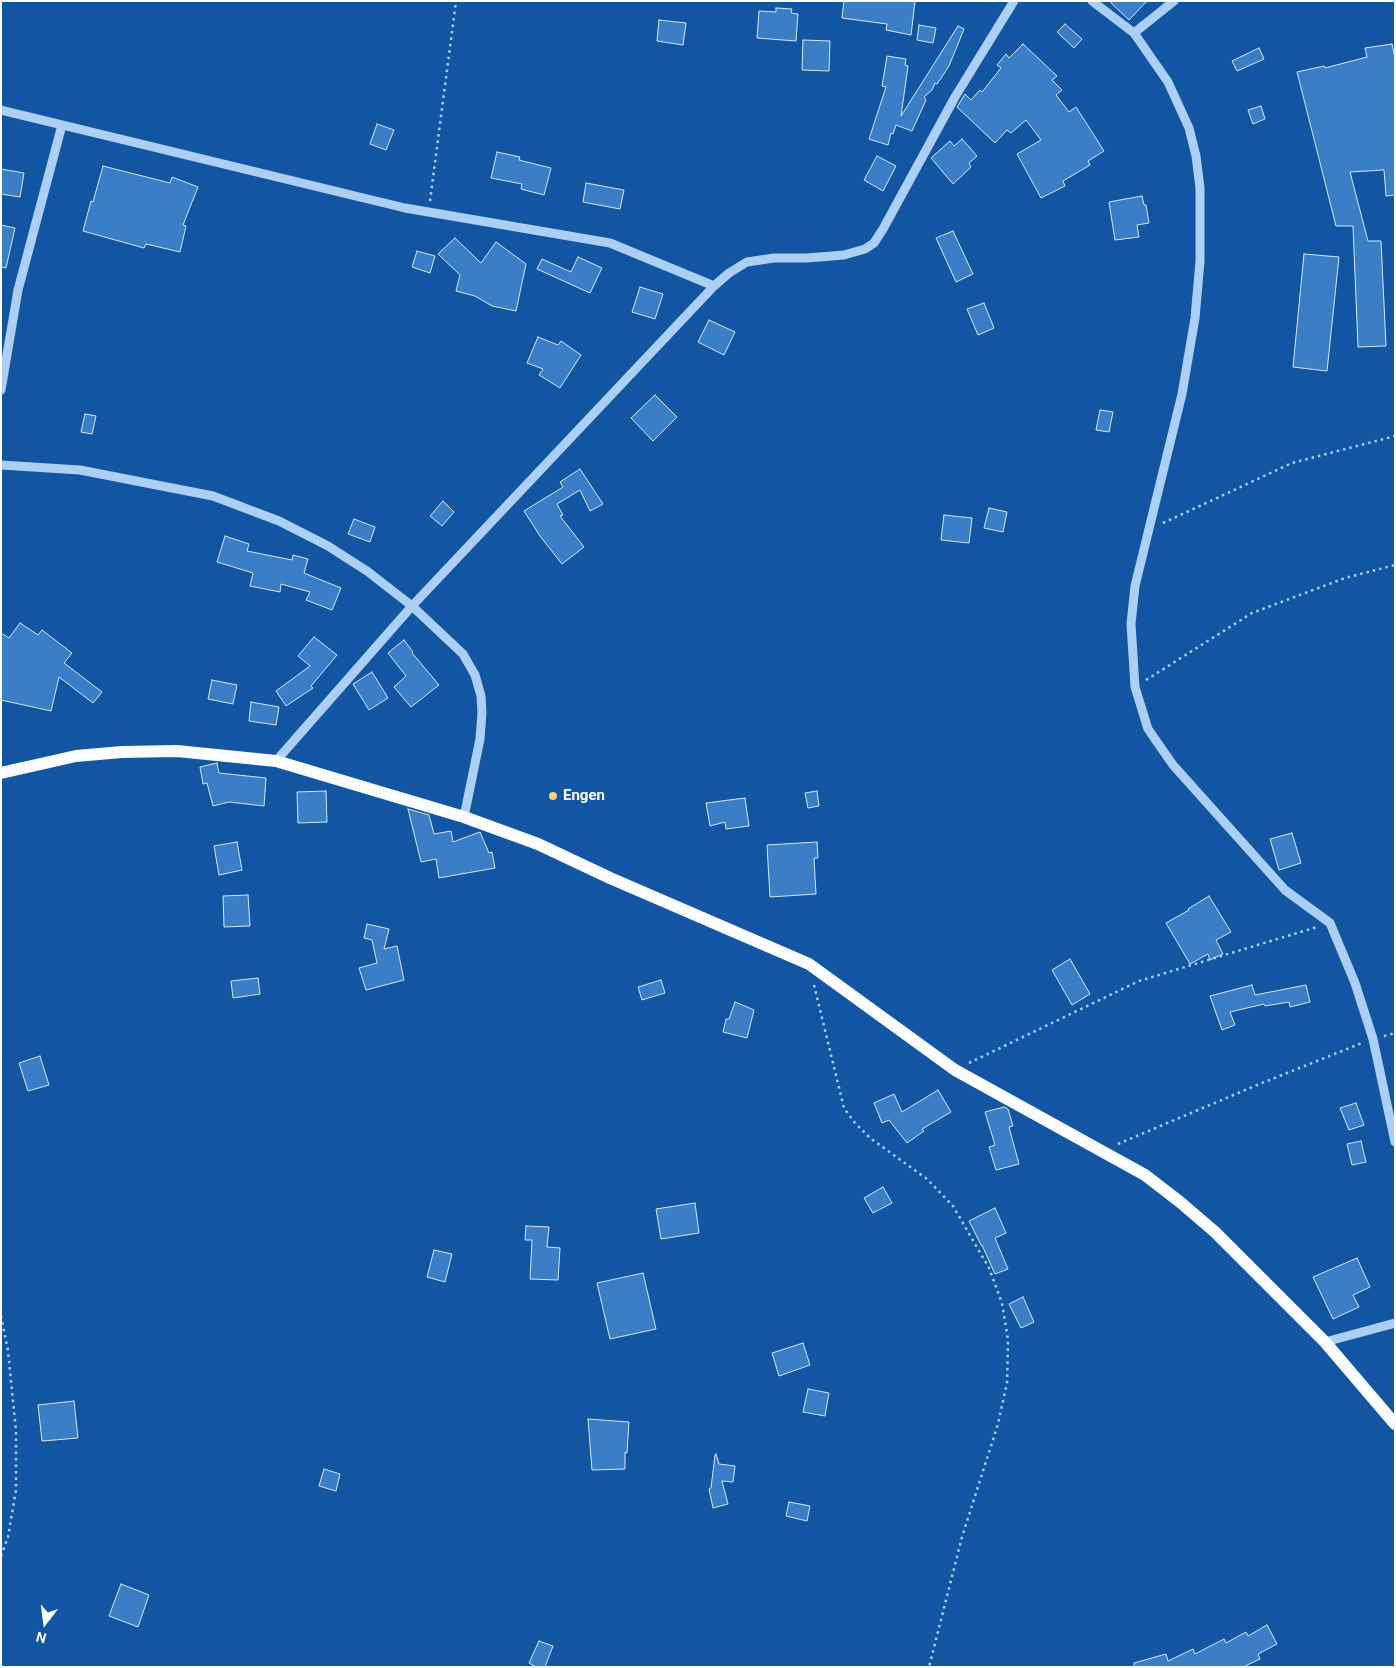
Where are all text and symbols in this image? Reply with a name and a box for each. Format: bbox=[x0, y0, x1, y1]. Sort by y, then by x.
place label: Engen bbox=[563, 787, 605, 805]
marker: Engen bbox=[547, 790, 559, 802]
north arrow bbox=[20, 1598, 70, 1648]
text: N bbox=[34, 1628, 48, 1646]

